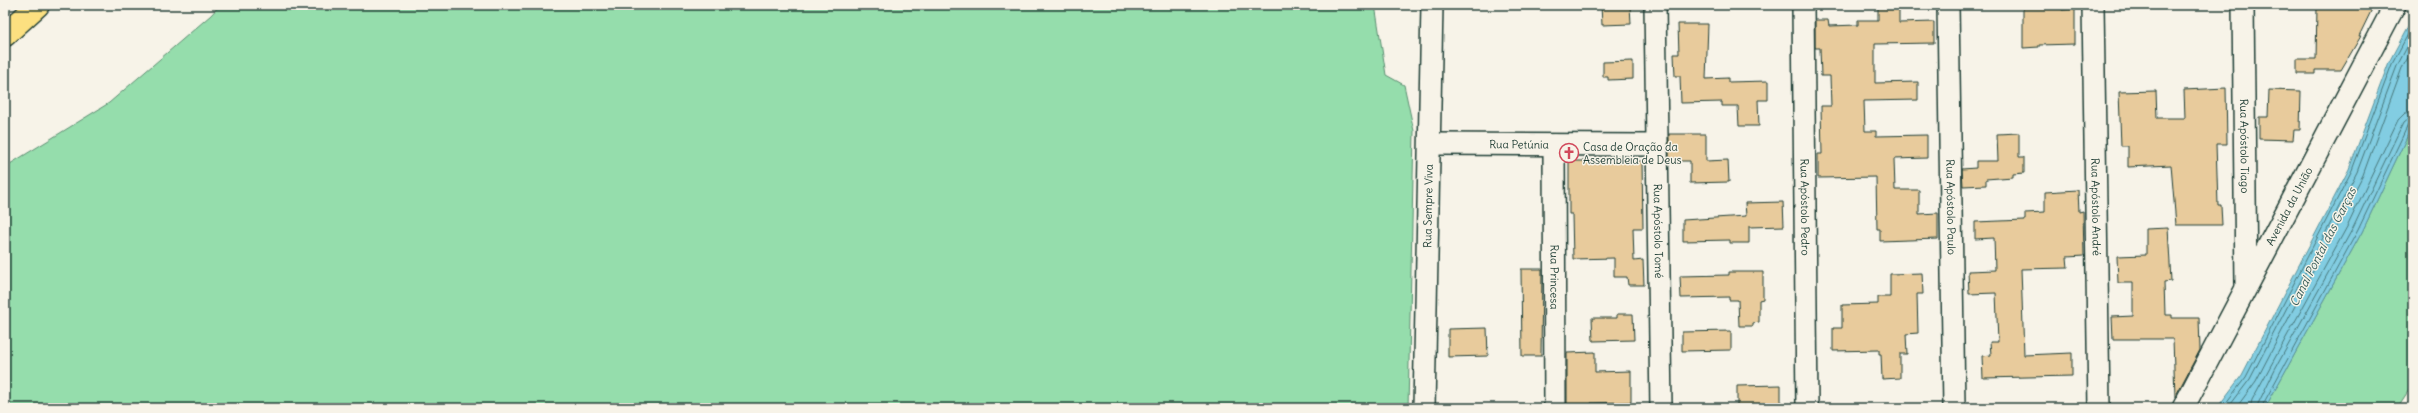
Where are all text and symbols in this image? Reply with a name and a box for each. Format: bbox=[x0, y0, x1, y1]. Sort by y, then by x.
street label: Rua Apóstolo Tiago bbox=[2237, 99, 2252, 193]
street label: Rua Petúnia bbox=[1489, 137, 1549, 152]
place label: Casa de Oração da Assembleia de Deus bbox=[1583, 140, 1682, 167]
church icon: Casa de Oração da Assembleia de Deus bbox=[1558, 142, 1580, 164]
street label: Rua Apóstolo Pedro bbox=[1798, 158, 1812, 256]
street label: Rua Apóstolo André bbox=[2088, 158, 2104, 256]
street label: Rua Apóstolo Paulo bbox=[1943, 159, 1959, 255]
street label: Rua Sempre Viva bbox=[1420, 164, 1436, 248]
street label: Avenida da União bbox=[2263, 165, 2315, 248]
street label: Rua Apóstolo Tomé bbox=[1651, 183, 1666, 279]
water label: Canal Pontal das Garças bbox=[2286, 183, 2360, 309]
street label: Rua Princesa bbox=[1547, 245, 1562, 309]

